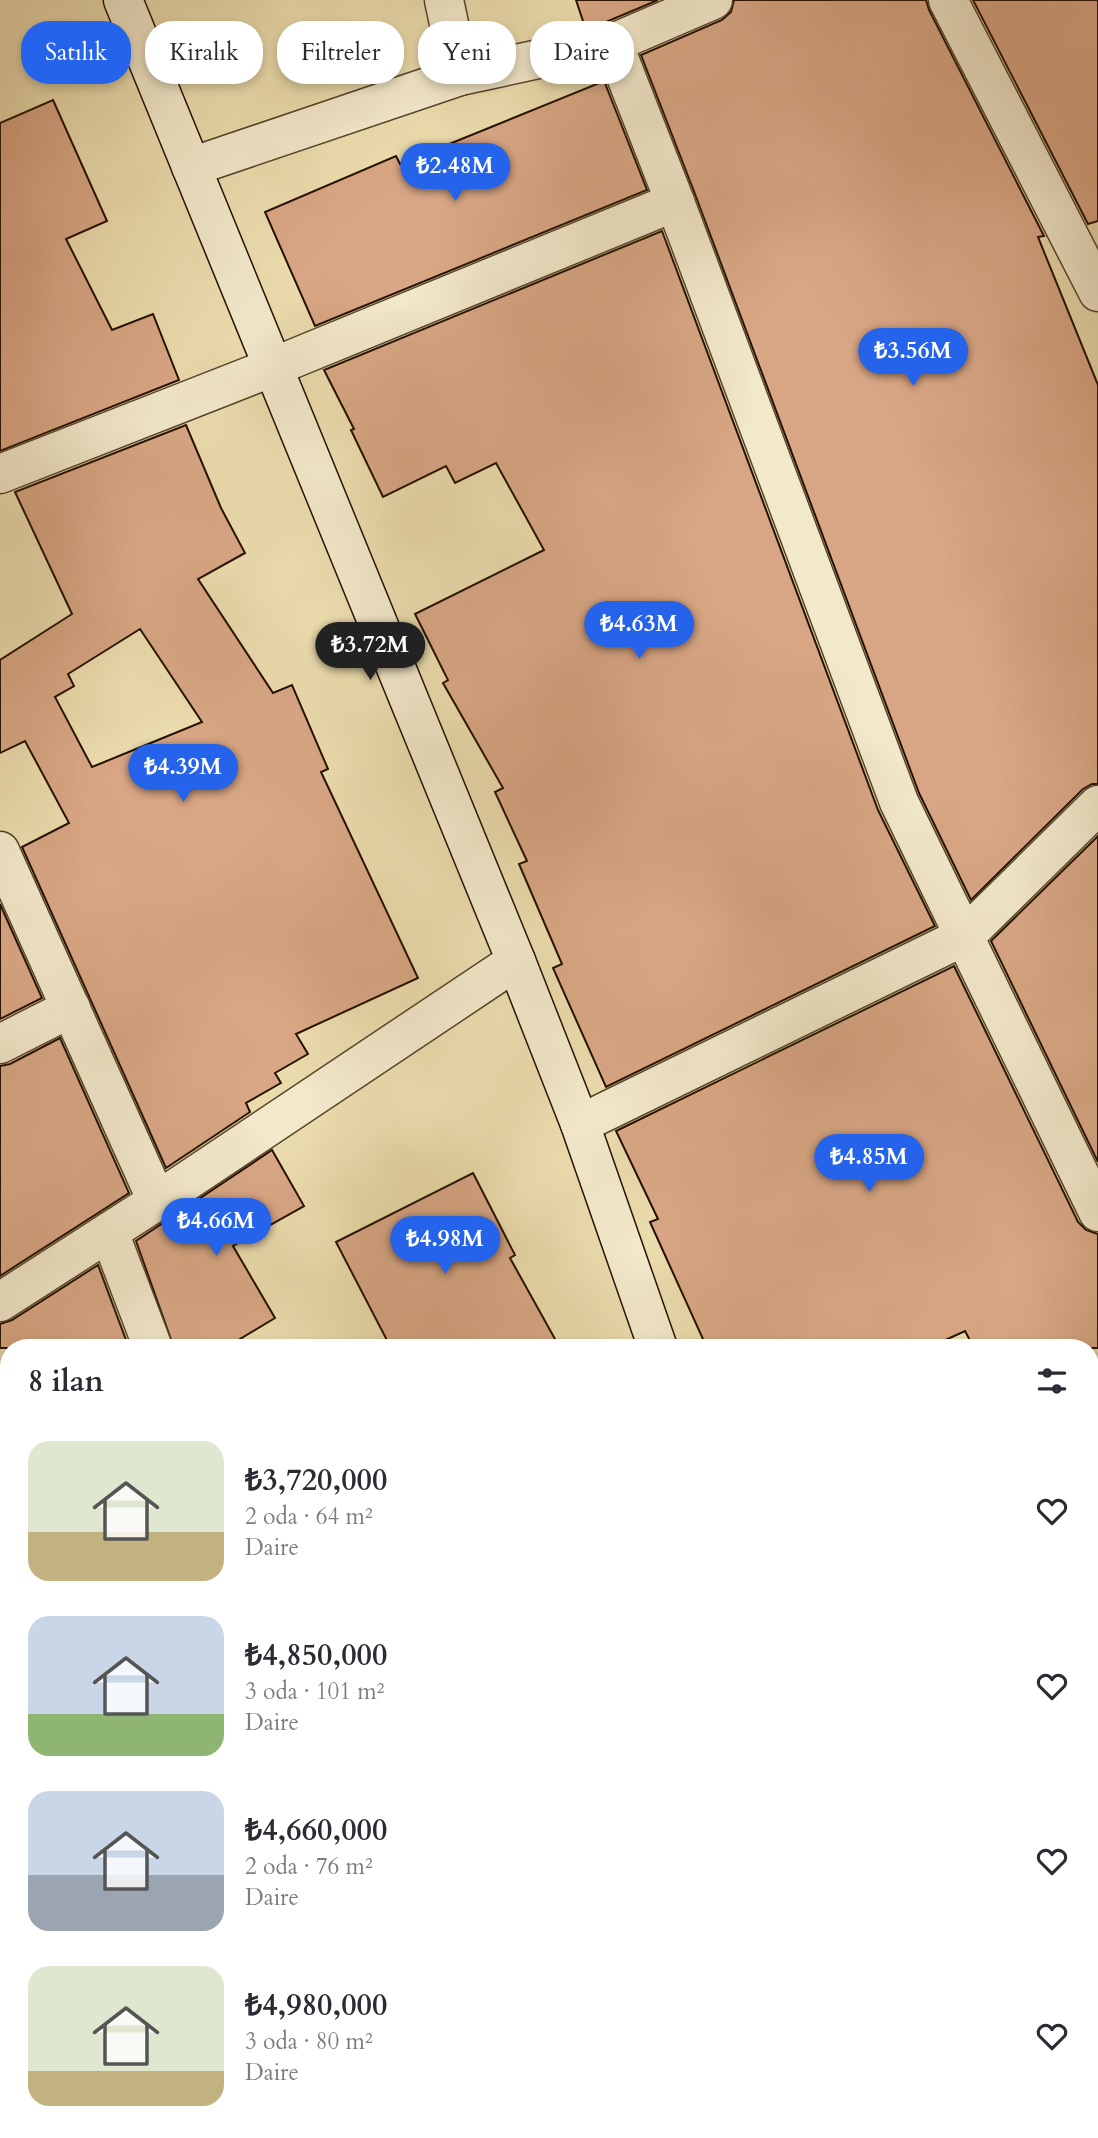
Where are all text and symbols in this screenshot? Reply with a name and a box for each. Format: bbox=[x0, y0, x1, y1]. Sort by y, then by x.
chip: Satılık bbox=[21, 21, 131, 84]
chip: Kiralık bbox=[145, 21, 263, 84]
chip: Filtreler bbox=[277, 21, 404, 84]
chip: Yeni bbox=[418, 21, 516, 84]
chip: Daire bbox=[530, 21, 634, 84]
pin: ₺2.48M bbox=[398, 144, 512, 203]
text: ₺2.48M bbox=[416, 150, 494, 181]
pin: ₺3.56M bbox=[856, 328, 970, 388]
text: ₺3.56M bbox=[874, 335, 952, 366]
pin: ₺4.63M bbox=[582, 602, 696, 661]
text: ₺4.63M bbox=[600, 608, 678, 639]
pin: ₺3.72M bbox=[313, 622, 427, 682]
text: ₺3.72M bbox=[331, 629, 409, 660]
pin: ₺4.39M bbox=[126, 744, 240, 804]
text: ₺4.39M bbox=[144, 751, 222, 782]
pin: ₺4.85M bbox=[812, 1134, 926, 1194]
text: ₺4.85M bbox=[830, 1141, 908, 1172]
pin: ₺4.66M bbox=[159, 1198, 273, 1258]
text: ₺4.66M bbox=[177, 1205, 255, 1236]
pin: ₺4.98M bbox=[388, 1216, 502, 1276]
text: ₺4.98M bbox=[406, 1223, 484, 1254]
text: 8 ilan bbox=[28, 1361, 104, 1402]
icon: filters bbox=[1033, 1362, 1071, 1400]
text: ₺3,720,000 bbox=[245, 1460, 387, 1501]
icon: home bbox=[84, 1469, 168, 1553]
icon: heart bbox=[1033, 1492, 1071, 1530]
text: 2 oda · 64 m² bbox=[245, 1501, 373, 1532]
text: Daire bbox=[245, 1532, 299, 1563]
text: ₺4,850,000 bbox=[245, 1635, 387, 1676]
icon: home bbox=[84, 1644, 168, 1728]
icon: heart bbox=[1033, 1667, 1071, 1705]
text: 3 oda · 101 m² bbox=[245, 1676, 384, 1707]
text: Daire bbox=[245, 1707, 299, 1738]
text: ₺4,660,000 bbox=[245, 1810, 387, 1851]
icon: home bbox=[84, 1819, 168, 1903]
icon: heart bbox=[1033, 1842, 1071, 1880]
text: 2 oda · 76 m² bbox=[245, 1851, 373, 1882]
text: Daire bbox=[245, 1882, 299, 1913]
text: ₺4,980,000 bbox=[245, 1985, 387, 2026]
icon: home bbox=[84, 1994, 168, 2078]
icon: heart bbox=[1033, 2017, 1071, 2055]
text: 3 oda · 80 m² bbox=[245, 2026, 373, 2057]
text: Daire bbox=[245, 2057, 299, 2088]

